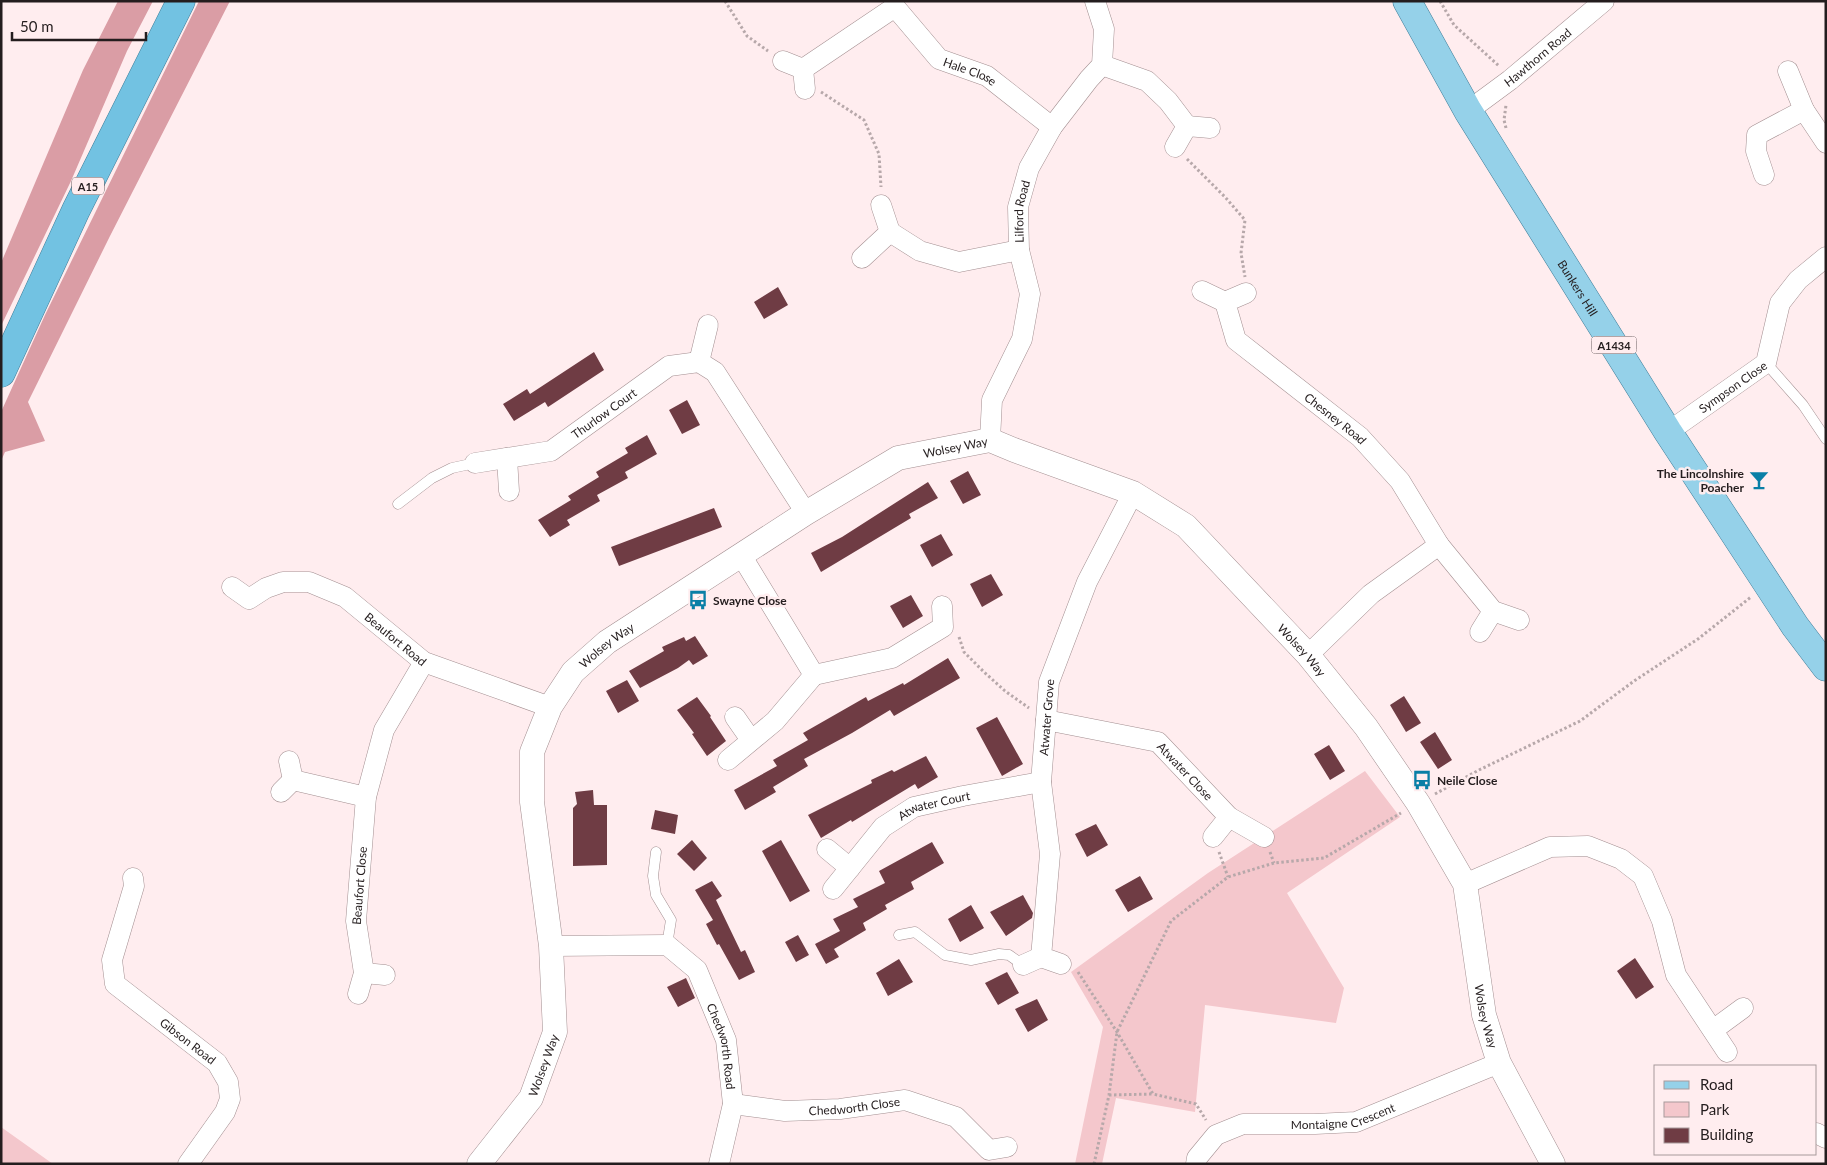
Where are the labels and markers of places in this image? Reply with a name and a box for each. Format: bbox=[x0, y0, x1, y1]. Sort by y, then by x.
place label: The Lincolnshire Poacher bbox=[1657, 466, 1745, 495]
bar icon: The Lincolnshire Poacher bbox=[1748, 469, 1770, 491]
bus stop icon: Swayne Close bbox=[687, 589, 709, 611]
place label: Swayne Close bbox=[713, 593, 787, 608]
bus stop icon: Neile Close bbox=[1411, 769, 1433, 791]
place label: Neile Close bbox=[1437, 773, 1498, 788]

